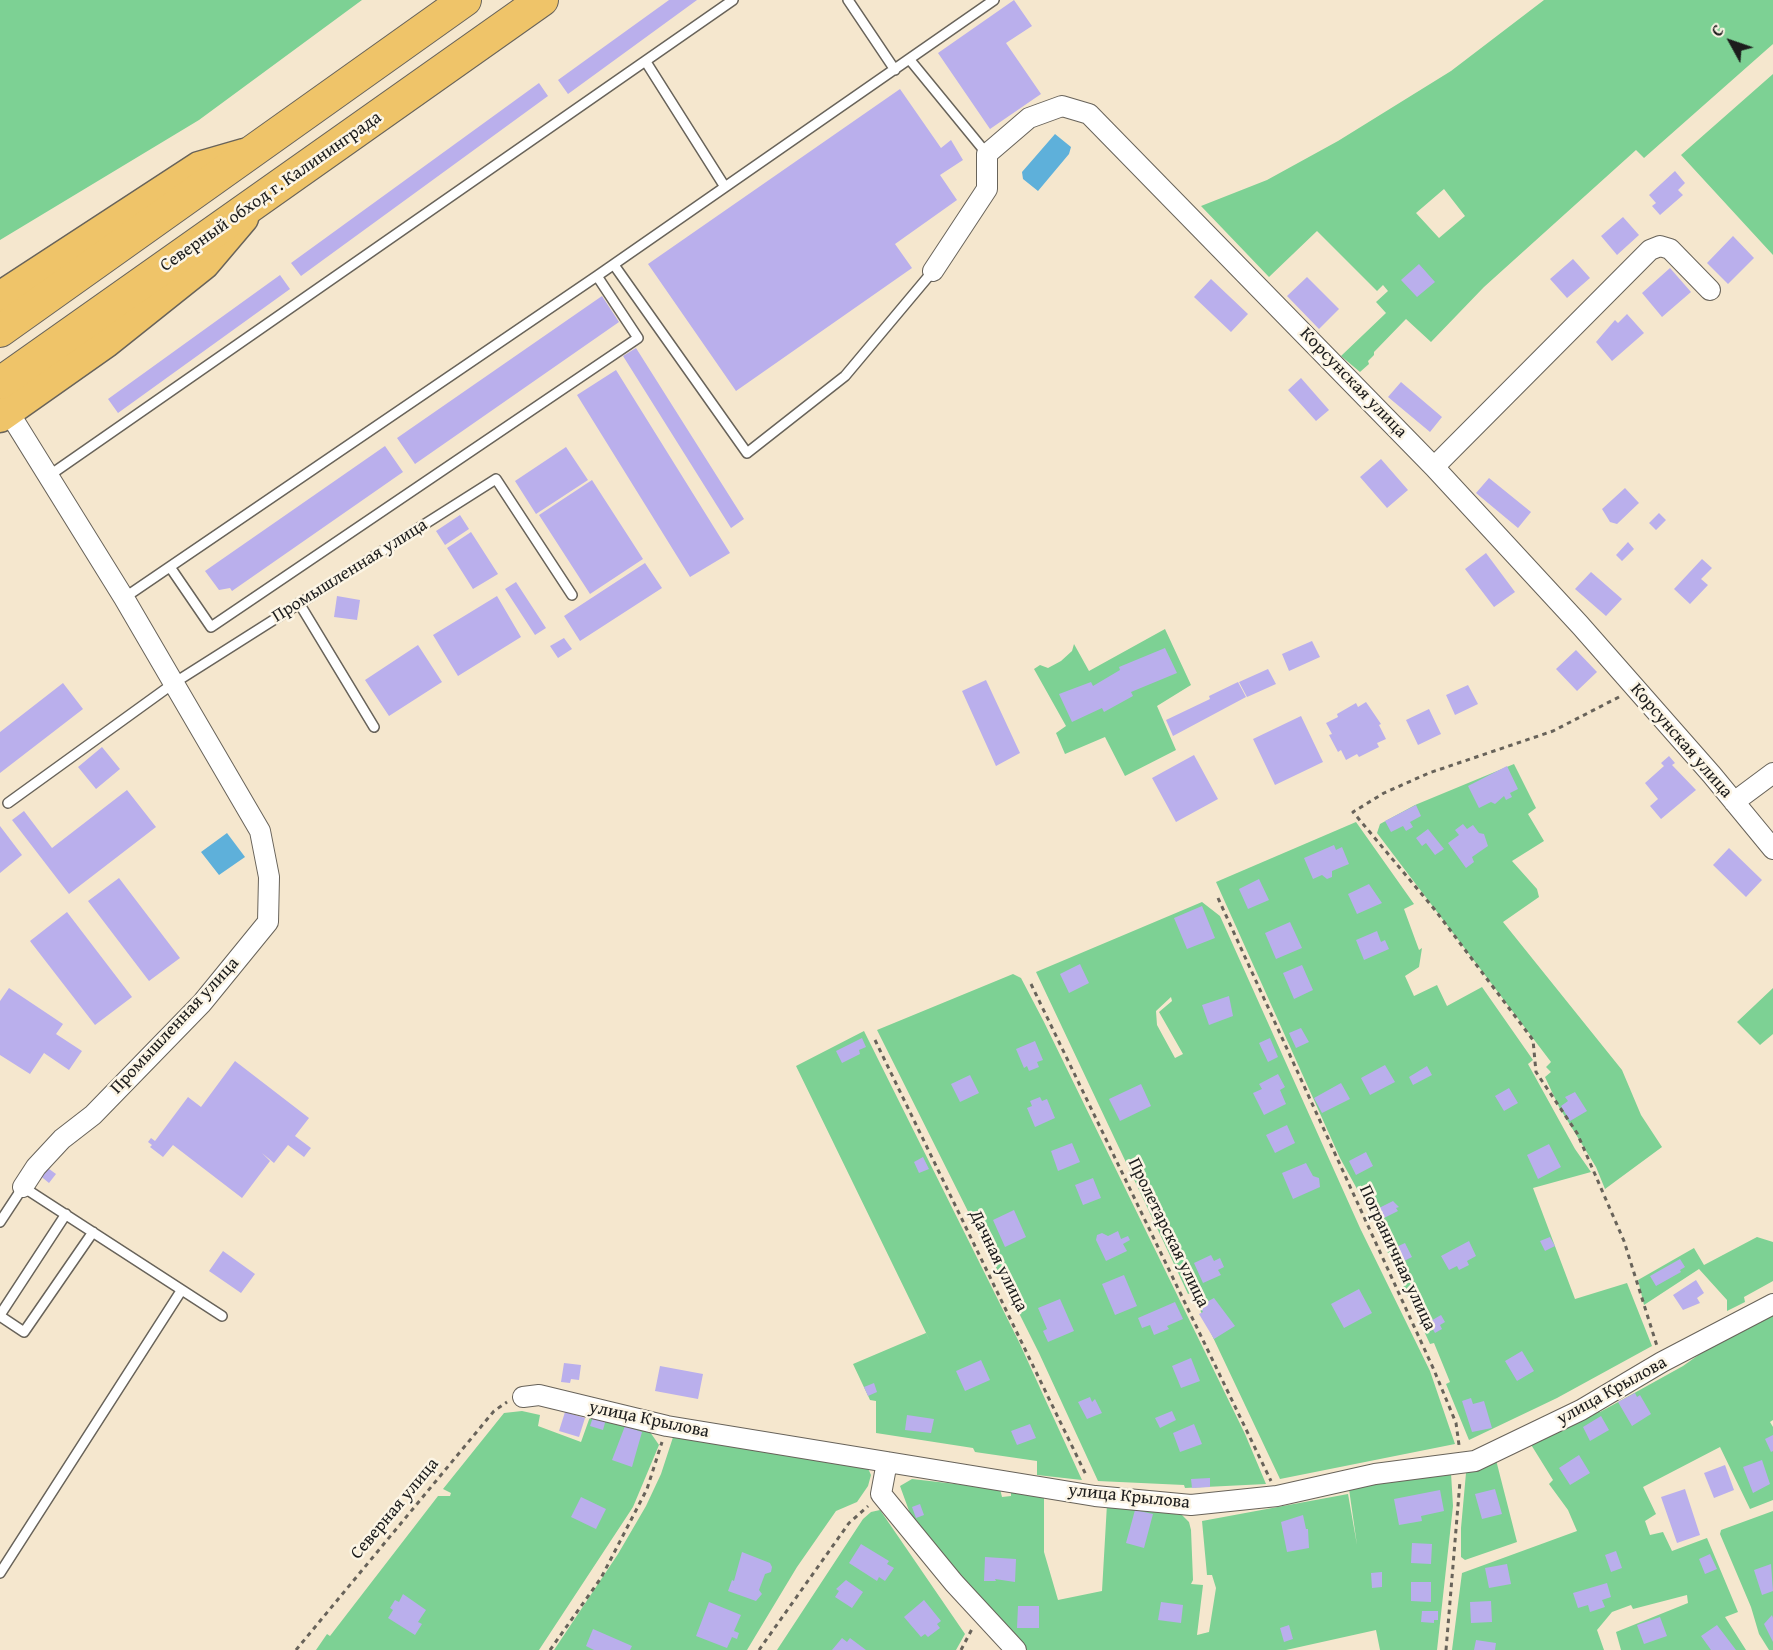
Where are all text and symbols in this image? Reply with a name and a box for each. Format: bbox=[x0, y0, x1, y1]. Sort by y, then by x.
north arrow bbox=[1701, 12, 1761, 72]
text: С bbox=[1705, 19, 1729, 42]
street label: Северный обход г. Калининграда bbox=[156, 107, 386, 277]
street label: Корсунская улица bbox=[1295, 323, 1411, 443]
street label: Промышленная улица bbox=[268, 514, 432, 628]
street label: Корсунская улица bbox=[1625, 679, 1737, 803]
street label: Промышленная улица bbox=[106, 953, 244, 1099]
street label: Пролетарская улица bbox=[1122, 1155, 1214, 1311]
street label: Пограничная улица bbox=[1354, 1182, 1440, 1334]
street label: Дачная улица bbox=[964, 1207, 1032, 1315]
street label: улица Крылова bbox=[1553, 1352, 1671, 1430]
street label: улица Крылова bbox=[587, 1397, 711, 1443]
street label: Северная улица bbox=[346, 1454, 444, 1564]
street label: улица Крылова bbox=[1067, 1480, 1191, 1514]

